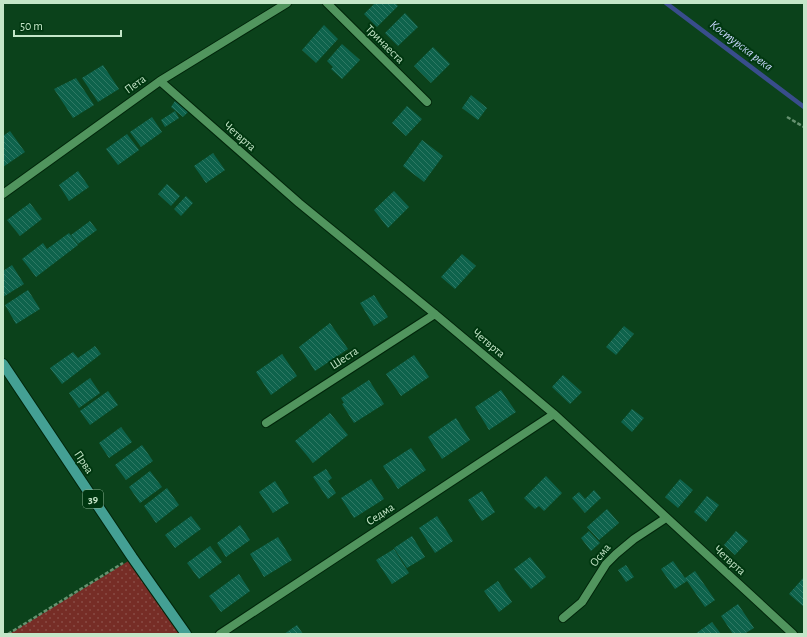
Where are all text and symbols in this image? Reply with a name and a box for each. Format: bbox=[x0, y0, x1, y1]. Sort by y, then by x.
scale bar bbox=[14, 12, 121, 38]
water label: Костурска река bbox=[707, 18, 775, 74]
text: 50 m bbox=[20, 20, 43, 32]
street label: Тринаеста bbox=[363, 22, 407, 66]
street label: Пета bbox=[122, 72, 148, 96]
street label: Четврта bbox=[222, 119, 259, 153]
street label: Четврта bbox=[471, 326, 508, 360]
street label: Шеста bbox=[328, 344, 361, 371]
street label: Прва bbox=[72, 448, 96, 476]
road number: 39 bbox=[83, 490, 103, 508]
street label: Седма bbox=[364, 500, 397, 527]
street label: Осма bbox=[587, 541, 613, 569]
street label: Четврта bbox=[712, 543, 749, 578]

